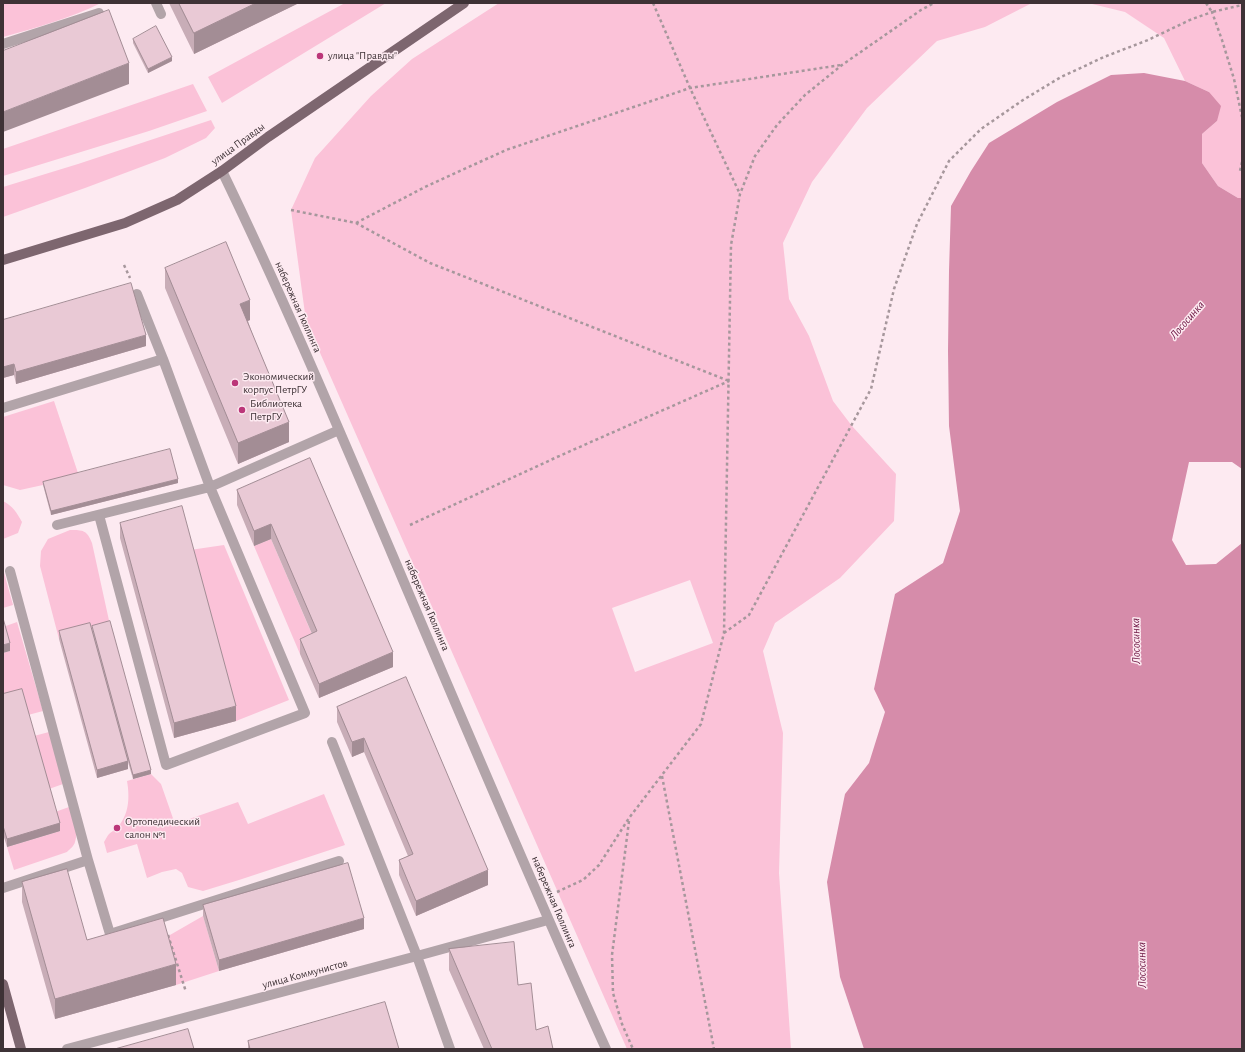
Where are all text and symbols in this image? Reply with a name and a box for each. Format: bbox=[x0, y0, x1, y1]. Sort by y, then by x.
place label: улица "Правды" bbox=[328, 49, 397, 63]
marker: улица "Правды" bbox=[315, 51, 325, 61]
street label: улица Правды bbox=[209, 120, 267, 168]
street label: набережная Гюллинга bbox=[272, 259, 324, 355]
water label: Лососинка bbox=[1166, 298, 1208, 342]
place label: Экономический корпус ПетрГУ bbox=[243, 370, 314, 396]
marker: Экономический корпус ПетрГУ bbox=[230, 378, 240, 388]
place label: Библиотека ПетрГУ bbox=[250, 397, 302, 423]
marker: Библиотека ПетрГУ bbox=[237, 405, 247, 415]
street label: набережная Гюллинга bbox=[402, 557, 452, 653]
water label: Лососинка bbox=[1128, 618, 1144, 664]
place label: Ортопедический салон №1 bbox=[125, 815, 200, 841]
marker: Ортопедический салон №1 bbox=[112, 823, 122, 833]
street label: набережная Гюллинга bbox=[529, 854, 579, 950]
water label: Лососинка bbox=[1134, 942, 1150, 988]
street label: улица Коммунистов bbox=[261, 956, 349, 992]

